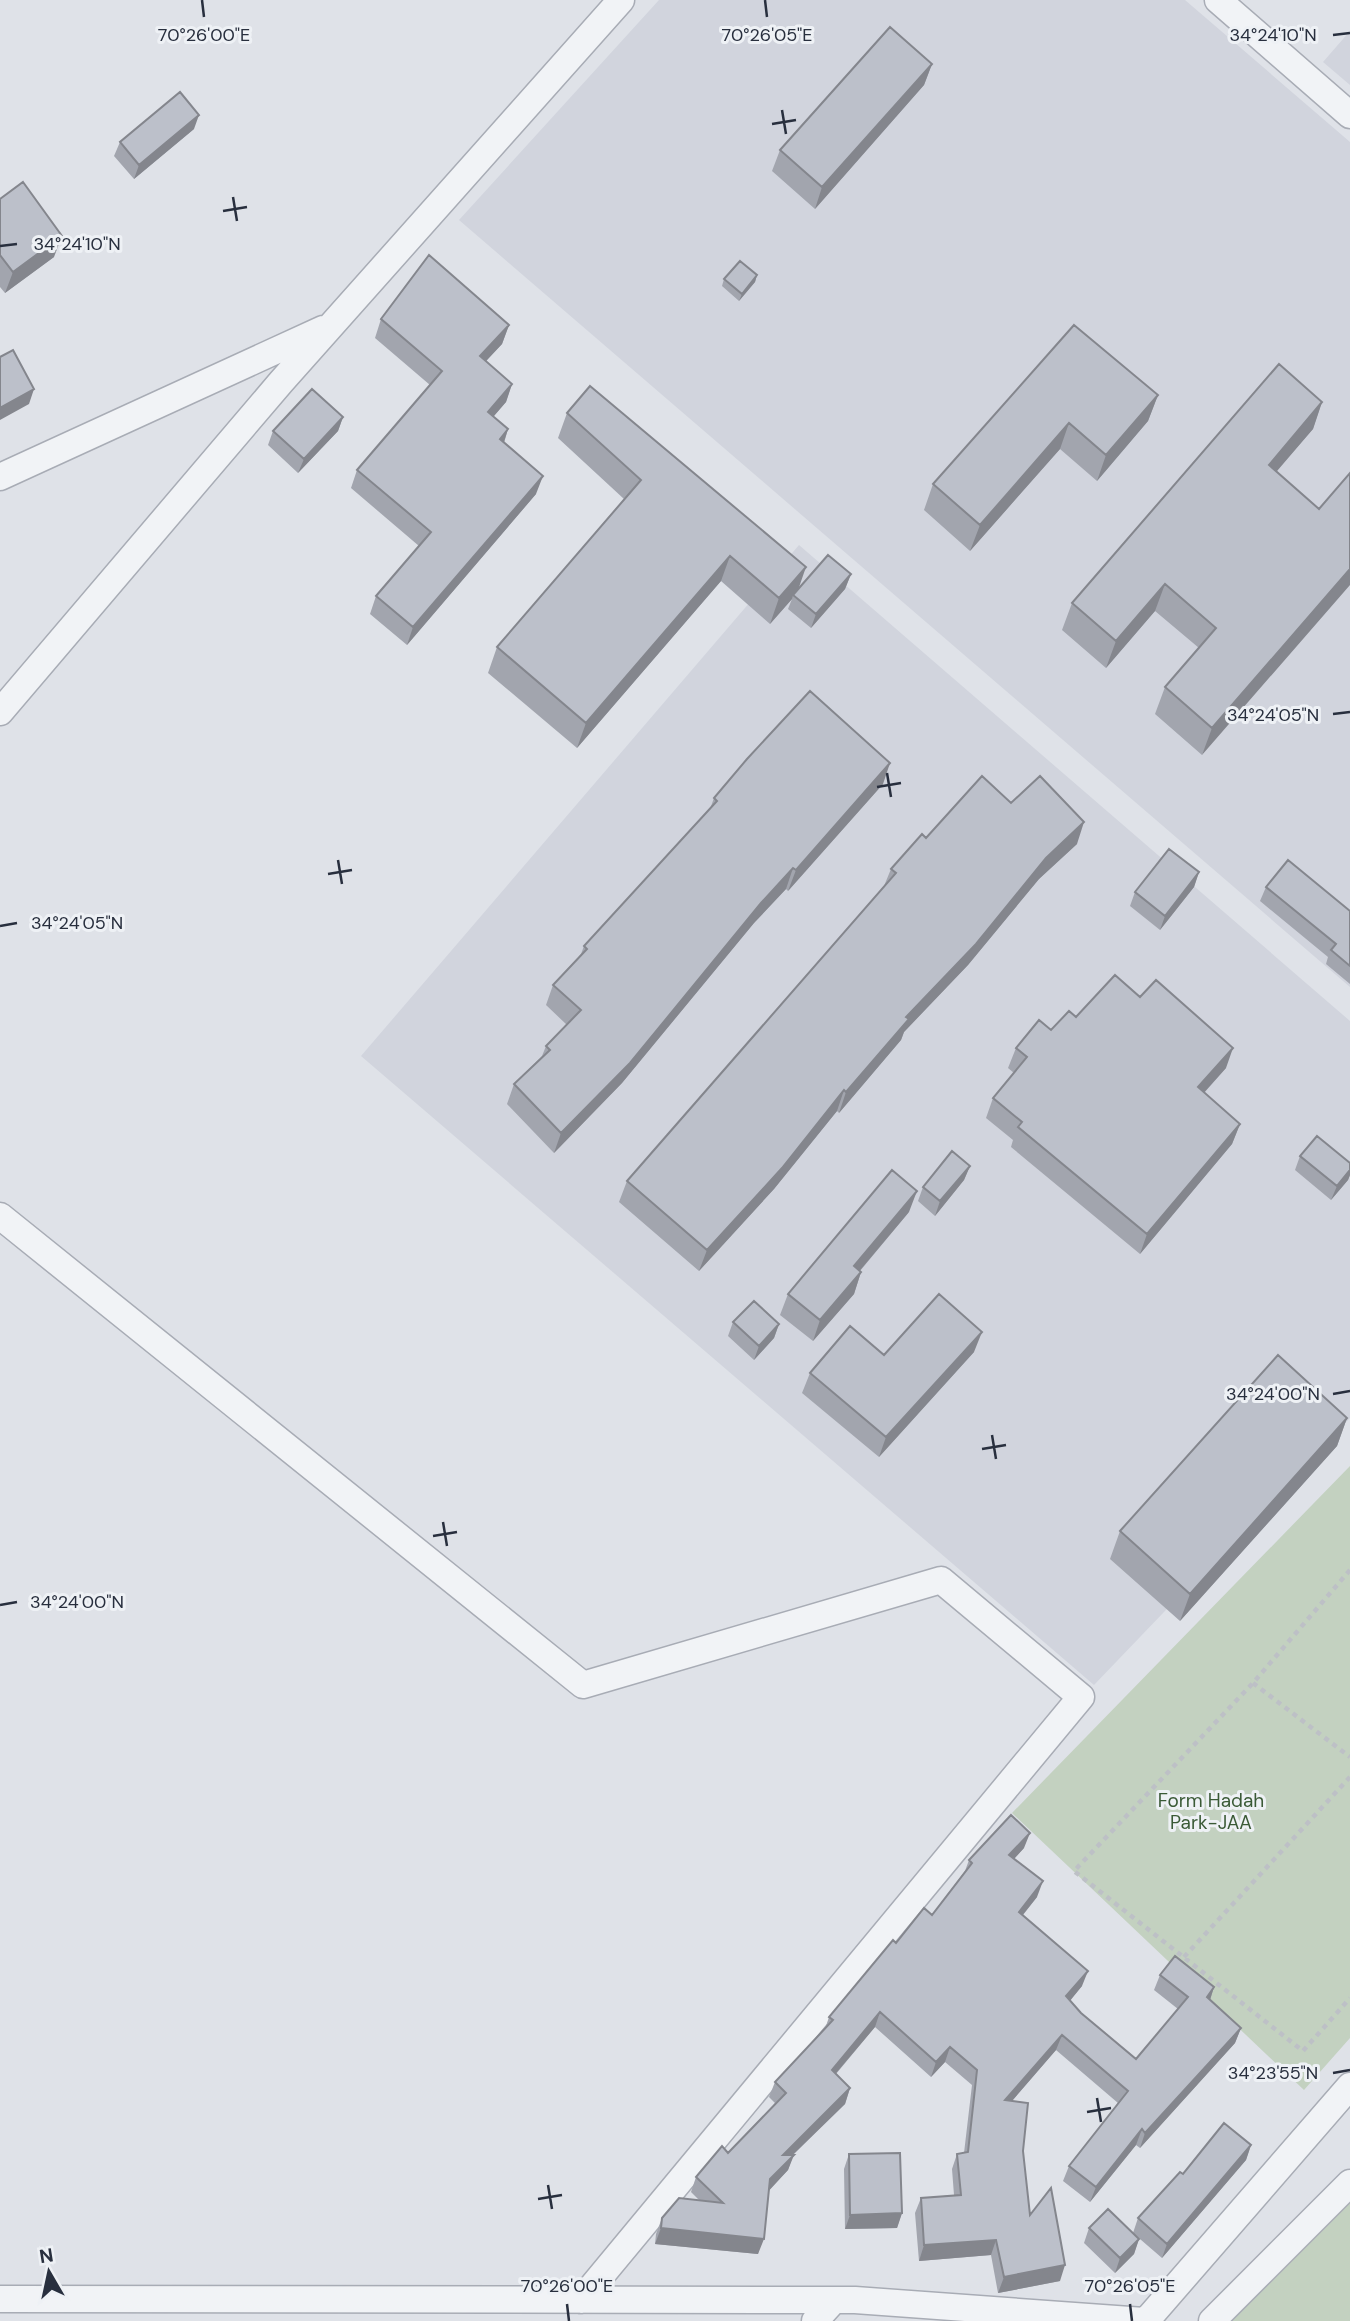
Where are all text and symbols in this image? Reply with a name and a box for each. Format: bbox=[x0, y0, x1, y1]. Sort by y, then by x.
text: 70°26'00"E bbox=[158, 23, 250, 47]
text: 70°26'05"E bbox=[722, 23, 812, 47]
text: 34°24'10"N bbox=[1229, 23, 1317, 47]
text: 34°24'10"N bbox=[33, 232, 121, 256]
text: 34°24'05"N bbox=[1227, 703, 1319, 727]
text: 34°24'05"N bbox=[31, 911, 123, 935]
text: 34°24'00"N bbox=[1226, 1382, 1320, 1406]
text: 34°24'00"N bbox=[30, 1590, 124, 1614]
park label: Form Hadah Park-JAA bbox=[1158, 1788, 1264, 1835]
text: 34°23'55"N bbox=[1228, 2061, 1318, 2085]
north arrow bbox=[14, 2237, 84, 2307]
text: N bbox=[38, 2242, 55, 2269]
text: 70°26'00"E bbox=[521, 2274, 613, 2298]
text: 70°26'05"E bbox=[1085, 2274, 1175, 2298]

